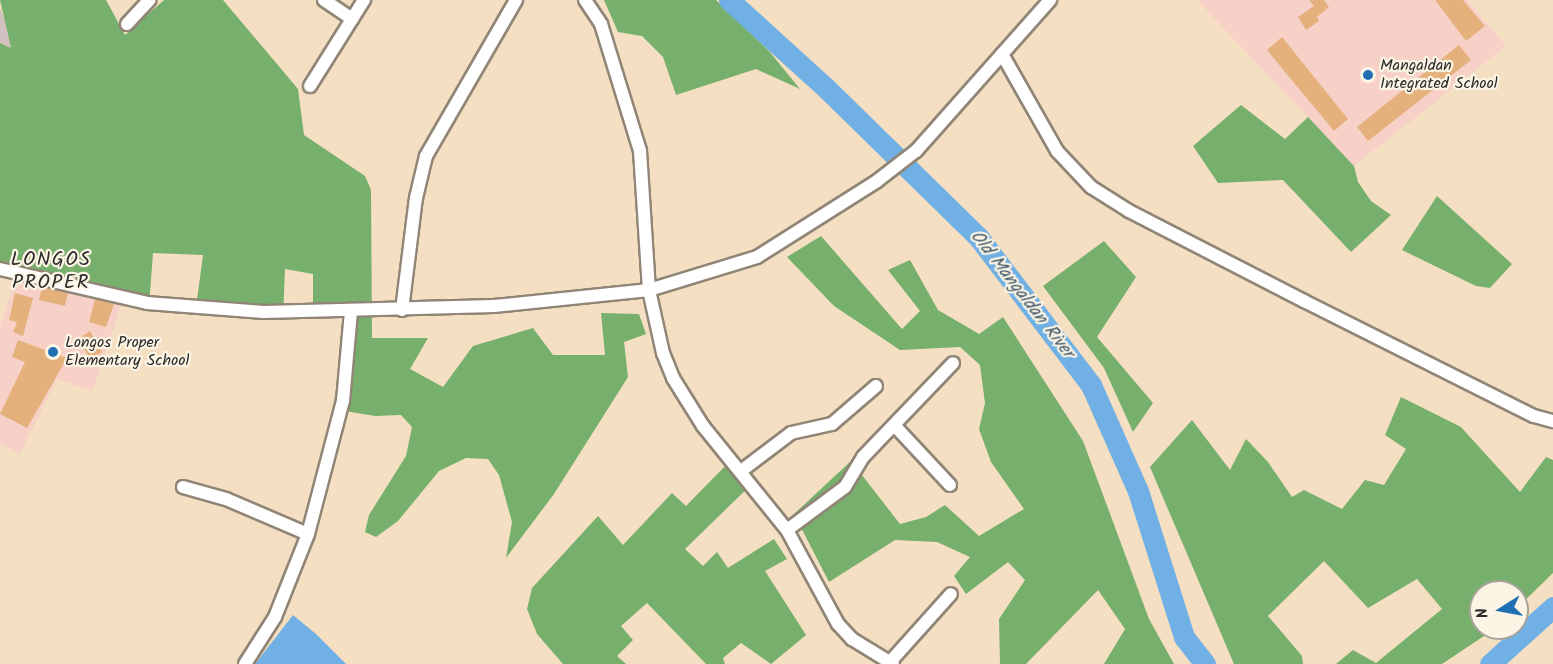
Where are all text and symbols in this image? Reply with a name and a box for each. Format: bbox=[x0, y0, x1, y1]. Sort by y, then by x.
place label: Mangaldan Integrated School bbox=[1380, 56, 1498, 94]
marker: Mangaldan Integrated School bbox=[1361, 68, 1375, 82]
water label: Old Mangaldan River bbox=[964, 227, 1078, 363]
district label: LONGOS PROPER bbox=[11, 248, 91, 295]
place label: Longos Proper Elementary School bbox=[65, 333, 189, 371]
marker: Longos Proper Elementary School bbox=[46, 345, 60, 359]
north arrow bbox=[1469, 580, 1529, 640]
text: N bbox=[1470, 606, 1496, 621]

